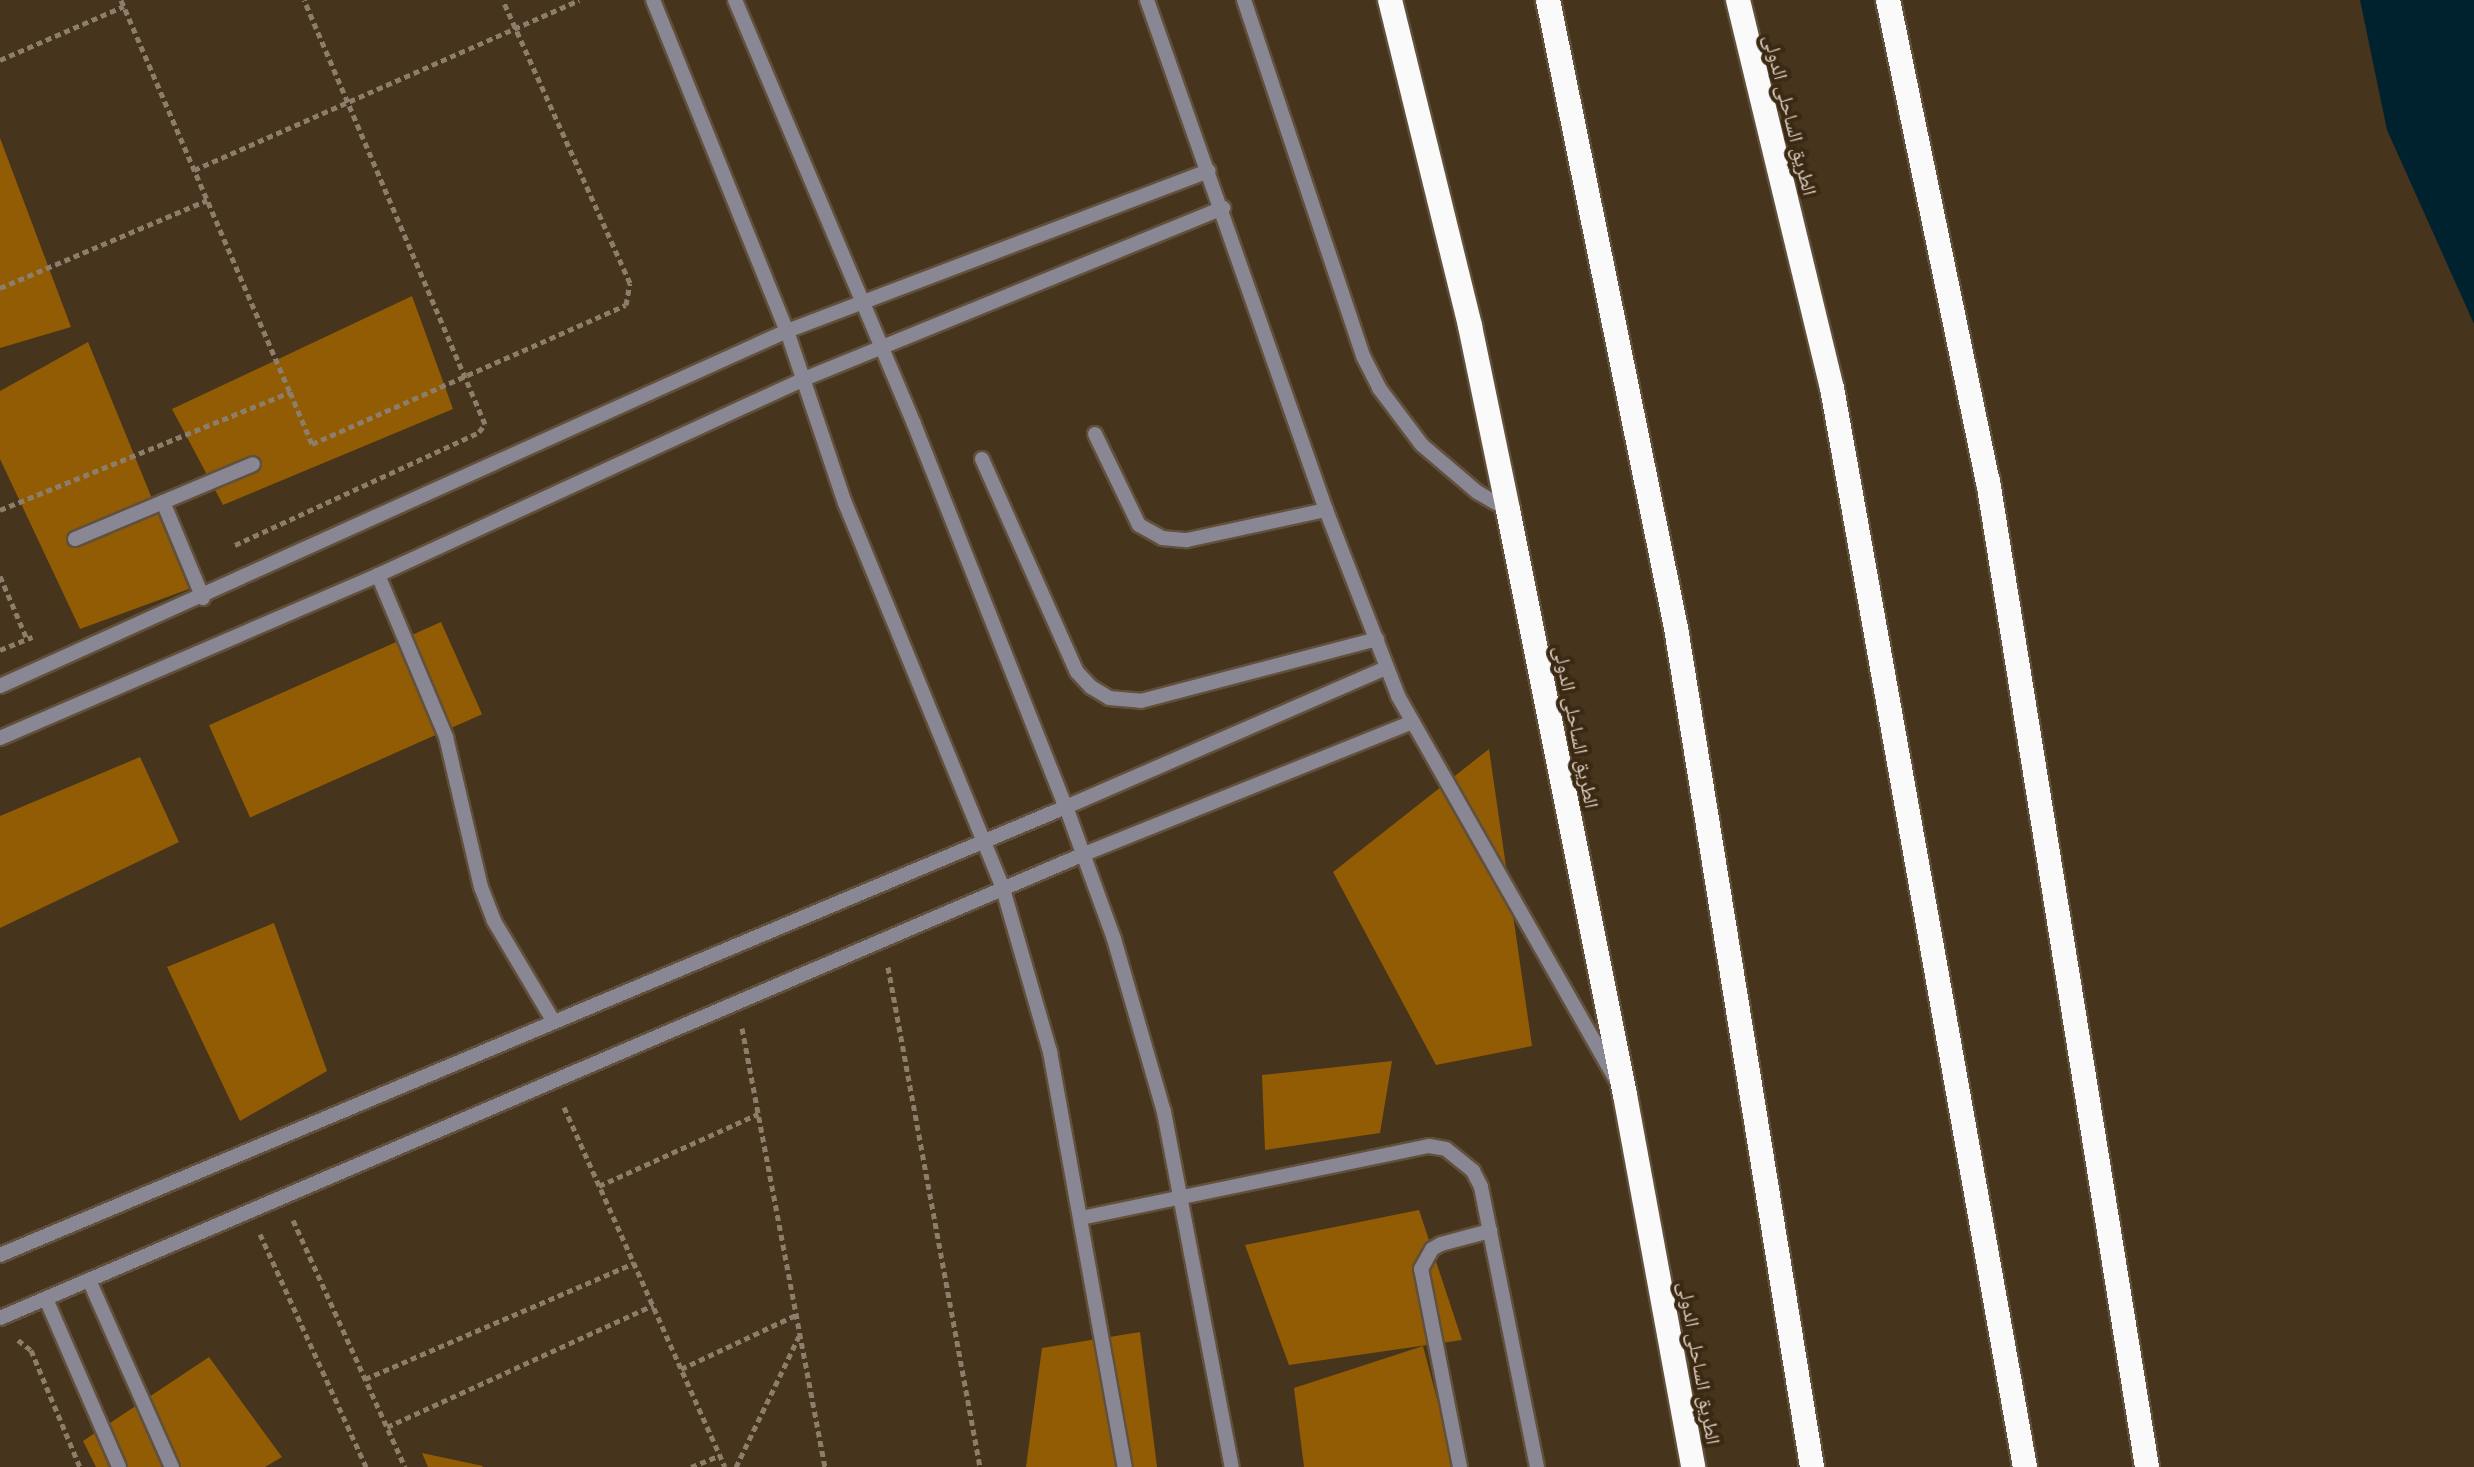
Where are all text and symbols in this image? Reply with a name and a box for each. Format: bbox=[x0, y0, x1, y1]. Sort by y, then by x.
street label: الطريق الساحلى الدولى bbox=[1758, 32, 1822, 198]
street label: الطريق الساحلى الدولى bbox=[1548, 644, 1604, 810]
street label: الطريق الساحلى الدولى bbox=[1673, 1280, 1725, 1446]

